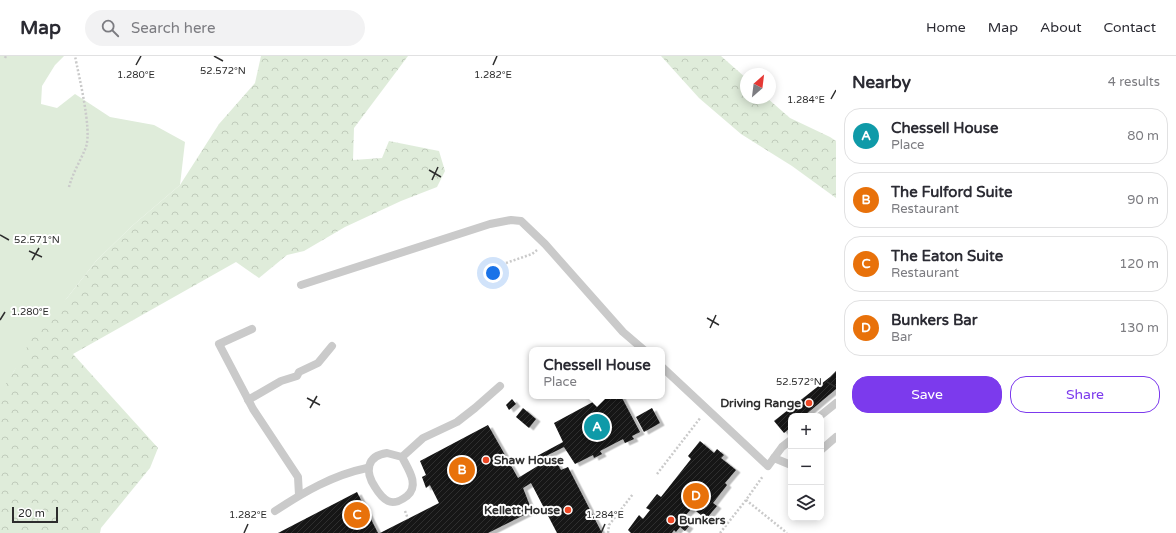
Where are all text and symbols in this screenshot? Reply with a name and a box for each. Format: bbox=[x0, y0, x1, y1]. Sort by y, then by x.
search box bbox=[85, 10, 365, 46]
text: Map bbox=[20, 17, 61, 39]
icon: search bbox=[99, 17, 121, 39]
text: Search here bbox=[131, 19, 215, 37]
text: Home bbox=[926, 19, 966, 36]
text: Map bbox=[988, 19, 1018, 36]
text: About bbox=[1040, 19, 1082, 36]
text: Contact bbox=[1104, 19, 1156, 36]
text: 52.572°N bbox=[200, 65, 246, 77]
north arrow bbox=[740, 68, 776, 104]
text: 1.280°E bbox=[117, 69, 155, 81]
text: 1.282°E bbox=[474, 69, 512, 81]
text: Nearby bbox=[852, 72, 911, 93]
text: 4 results bbox=[1108, 74, 1160, 90]
text: 1.284°E bbox=[787, 94, 825, 106]
text: Chessell House bbox=[891, 119, 998, 137]
text: A bbox=[861, 128, 871, 144]
text: 80 m bbox=[1127, 128, 1159, 144]
text: Place bbox=[891, 137, 924, 153]
text: The Fulford Suite bbox=[891, 183, 1012, 201]
text: B bbox=[861, 192, 871, 208]
text: 90 m bbox=[1127, 192, 1159, 208]
text: Restaurant bbox=[891, 201, 959, 217]
text: 52.571°N bbox=[14, 234, 60, 246]
text: The Eaton Suite bbox=[891, 247, 1003, 265]
text: C bbox=[861, 256, 871, 272]
text: 120 m bbox=[1119, 256, 1159, 272]
your location bbox=[483, 263, 503, 283]
text: Restaurant bbox=[891, 265, 959, 281]
text: 1.280°E bbox=[11, 306, 49, 318]
text: Bunkers Bar bbox=[891, 311, 978, 329]
text: D bbox=[861, 320, 871, 336]
text: 130 m bbox=[1119, 320, 1159, 336]
text: Bar bbox=[891, 329, 912, 345]
popup bbox=[529, 347, 665, 399]
text: Chessell House bbox=[543, 356, 651, 374]
text: Place bbox=[543, 374, 577, 390]
text: 52.572°N bbox=[776, 376, 822, 388]
button: Save bbox=[852, 376, 1002, 413]
button: Share bbox=[1010, 376, 1160, 413]
place label: Driving Range bbox=[720, 396, 801, 411]
marker: Driving Range bbox=[804, 398, 814, 408]
pin: A bbox=[584, 412, 610, 442]
map controls bbox=[788, 413, 824, 521]
button: + bbox=[788, 413, 824, 449]
button: − bbox=[788, 449, 824, 485]
place label: Shaw House bbox=[494, 453, 564, 467]
pin: B bbox=[449, 455, 475, 485]
marker: Shaw House bbox=[481, 455, 491, 465]
pin: D bbox=[683, 481, 709, 511]
button: layers bbox=[788, 485, 824, 521]
pin: C bbox=[344, 500, 370, 530]
place label: Kellett House bbox=[484, 503, 560, 517]
scale bar bbox=[12, 505, 58, 524]
marker: Kellett House bbox=[563, 505, 573, 515]
text: 20 m bbox=[18, 507, 45, 520]
text: 1.282°E bbox=[229, 509, 267, 521]
text: 1.284°E bbox=[586, 509, 624, 521]
place label: Bunkers bbox=[679, 513, 726, 527]
marker: Bunkers bbox=[666, 515, 676, 525]

